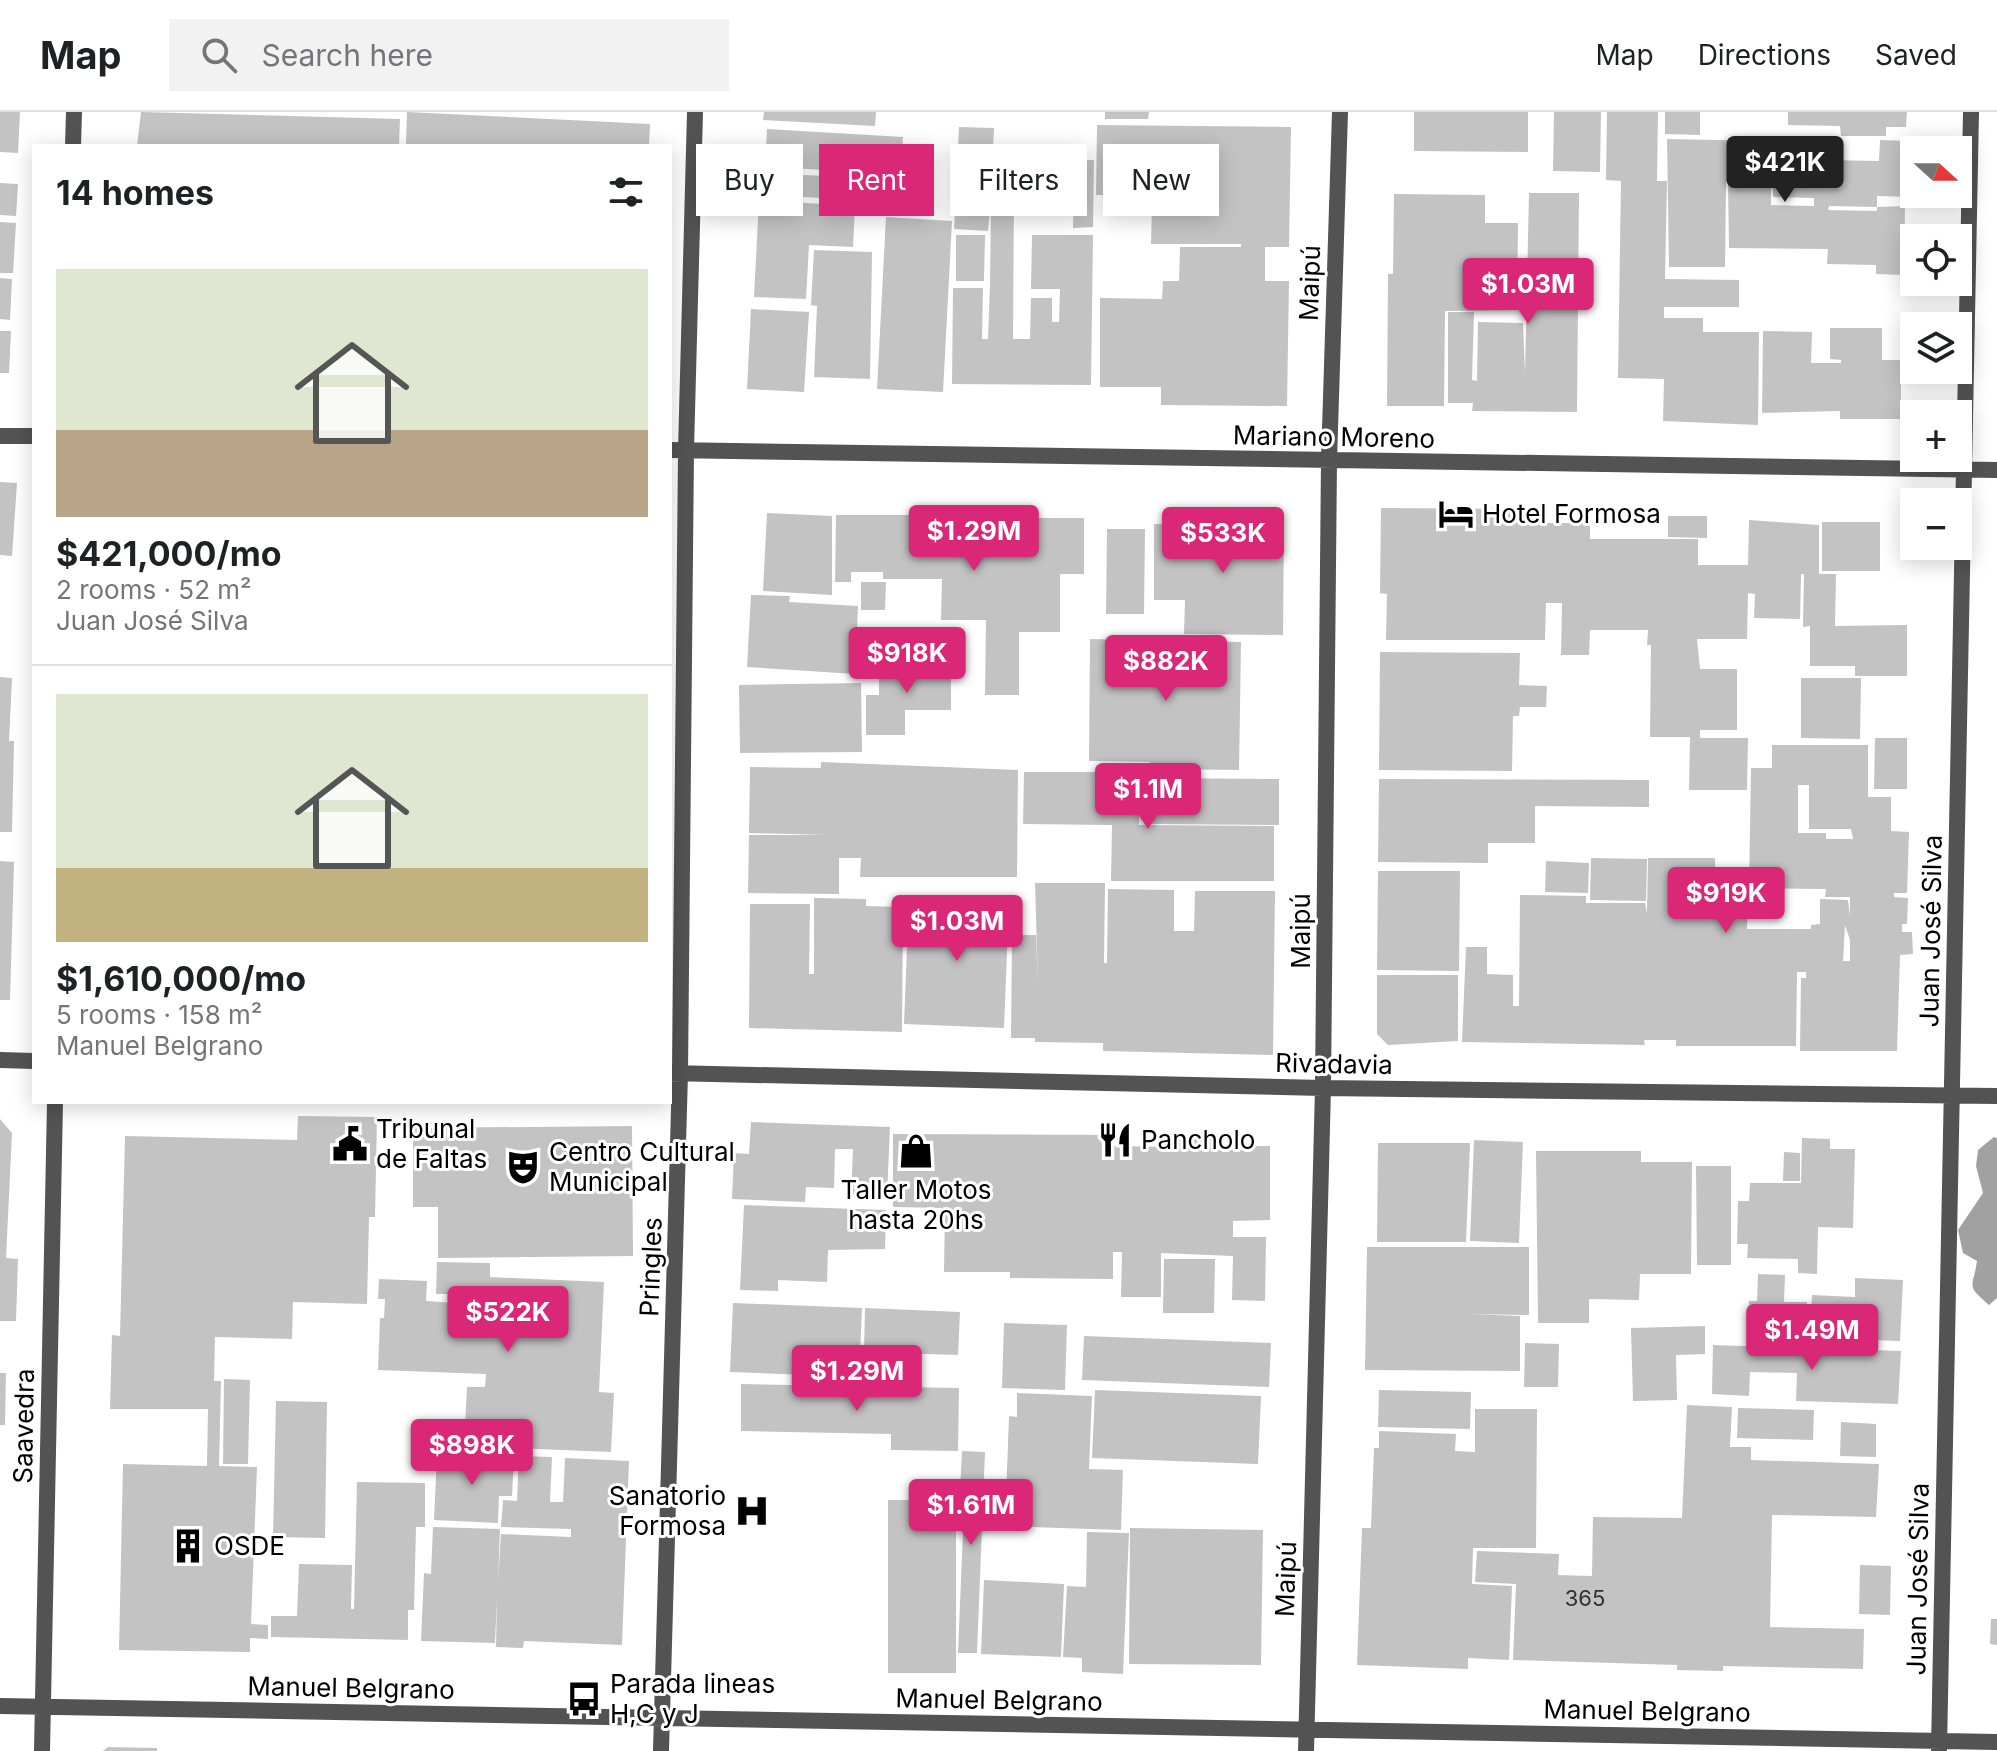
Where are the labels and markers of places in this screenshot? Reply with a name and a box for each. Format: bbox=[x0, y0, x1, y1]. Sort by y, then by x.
pin: $421K bbox=[1729, 136, 1841, 204]
pin: $1.03M bbox=[1463, 258, 1593, 326]
hotel icon: Hotel Formosa bbox=[1437, 495, 1475, 533]
place label: Hotel Formosa bbox=[1482, 498, 1661, 529]
pin: $1.29M bbox=[909, 505, 1039, 573]
pin: $533K bbox=[1167, 507, 1279, 575]
pin: $918K bbox=[851, 627, 963, 695]
pin: $882K bbox=[1110, 635, 1222, 703]
pin: $1.1M bbox=[1092, 763, 1204, 831]
pin: $919K bbox=[1670, 867, 1782, 935]
pin: $1.03M bbox=[892, 895, 1022, 963]
place label: Tribunal de Faltas bbox=[376, 1113, 487, 1174]
restaurant icon: Pancholo bbox=[1096, 1121, 1134, 1159]
place label: Pancholo bbox=[1141, 1124, 1255, 1155]
public building icon: Tribunal de Faltas bbox=[331, 1125, 369, 1163]
shop icon: Taller Motos hasta 20hs bbox=[897, 1132, 935, 1170]
place label: Centro Cultural Municipal bbox=[549, 1136, 735, 1197]
theatre icon: Centro Cultural Municipal bbox=[504, 1148, 542, 1186]
place label: Taller Motos hasta 20hs bbox=[841, 1174, 991, 1235]
pin: $522K bbox=[452, 1286, 564, 1354]
pin: $1.49M bbox=[1747, 1304, 1877, 1372]
pin: $1.29M bbox=[792, 1345, 922, 1413]
pin: $898K bbox=[416, 1419, 528, 1487]
pin: $1.61M bbox=[906, 1479, 1036, 1547]
place label: Sanatorio Formosa bbox=[609, 1480, 726, 1541]
hospital icon: Sanatorio Formosa bbox=[733, 1492, 771, 1530]
building icon: OSDE bbox=[169, 1527, 207, 1565]
place label: OSDE bbox=[214, 1530, 285, 1561]
place label: Parada lineas H,C y J bbox=[610, 1668, 775, 1729]
bus stop icon: Parada lineas H,C y J bbox=[565, 1680, 603, 1718]

